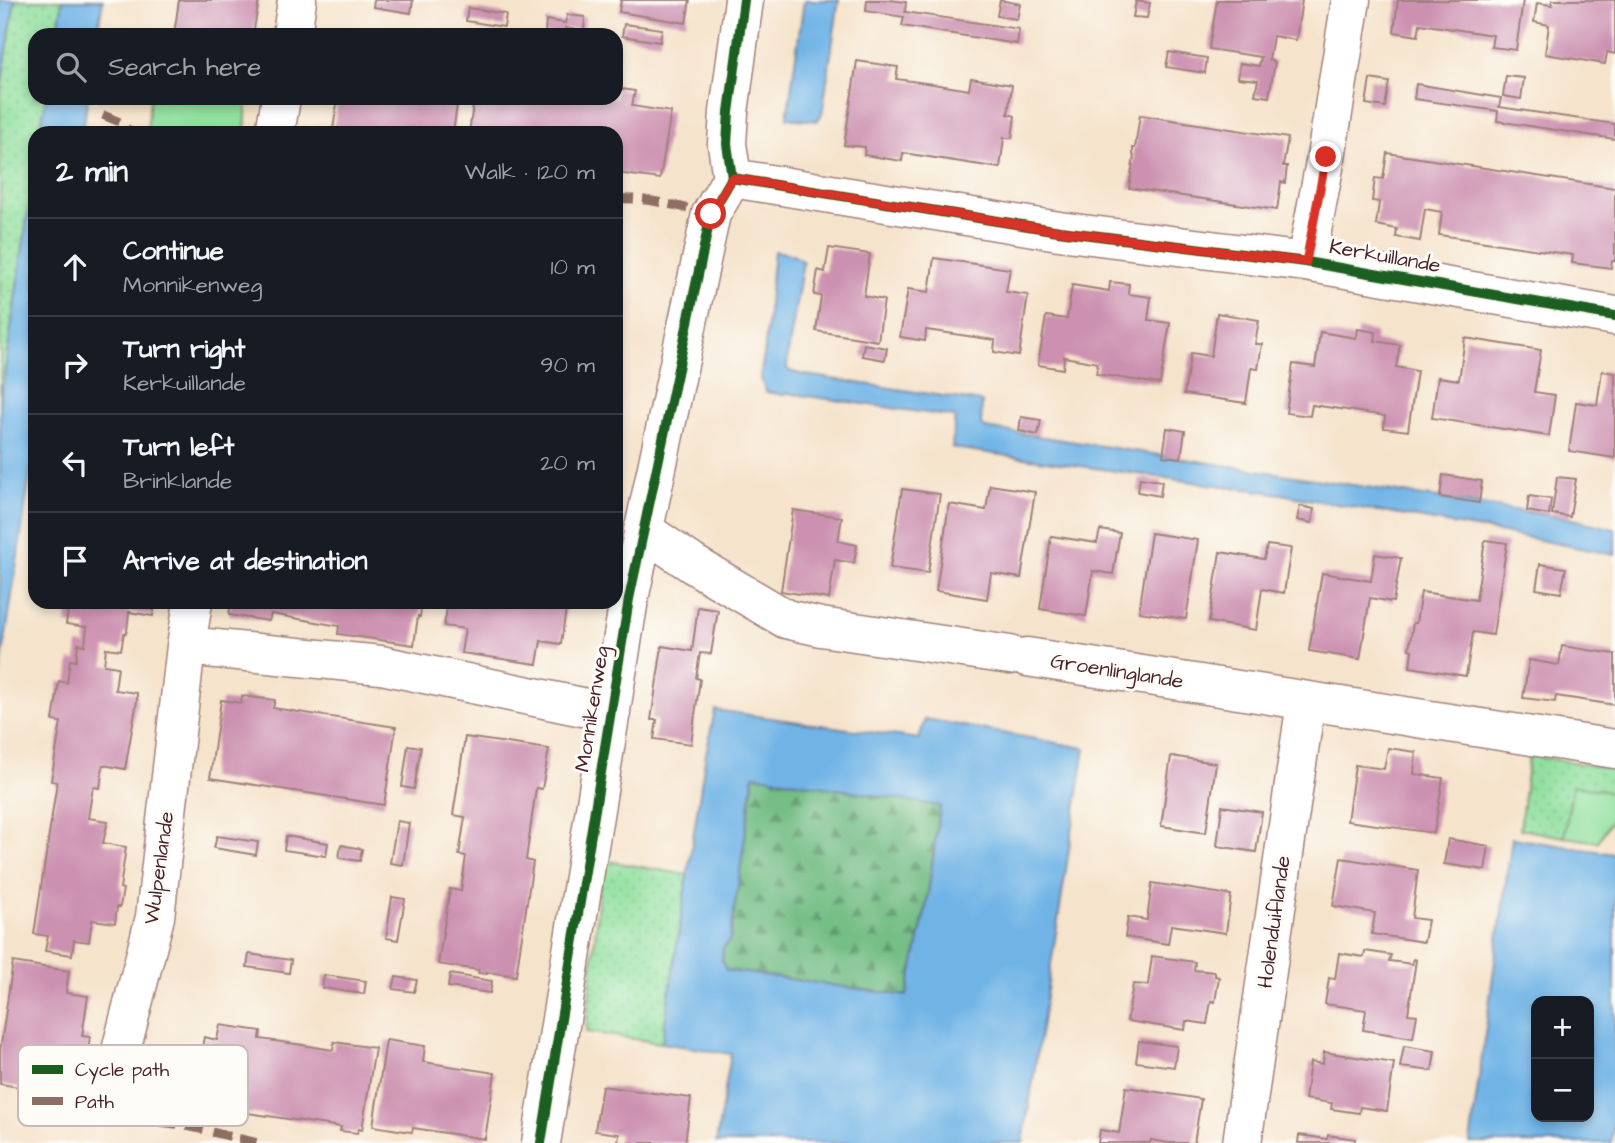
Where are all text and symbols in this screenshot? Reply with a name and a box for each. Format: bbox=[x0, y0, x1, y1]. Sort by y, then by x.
search box bbox=[28, 28, 623, 105]
icon: search bbox=[52, 48, 90, 86]
text: Search here bbox=[108, 49, 261, 85]
route end bbox=[1310, 141, 1341, 172]
text: 2 min bbox=[56, 151, 128, 193]
text: Walk · 120 m bbox=[465, 156, 595, 188]
route start bbox=[695, 198, 726, 229]
street label: Kerkuillande bbox=[1327, 232, 1443, 280]
text: Continue bbox=[123, 233, 224, 269]
icon: ahead bbox=[56, 248, 94, 286]
text: 10 m bbox=[550, 251, 595, 283]
text: Monnikenweg bbox=[123, 269, 262, 301]
text: Turn right bbox=[123, 331, 245, 367]
icon: right bbox=[56, 346, 94, 384]
text: 90 m bbox=[540, 349, 595, 381]
text: Kerkuillande bbox=[123, 367, 246, 399]
text: Turn left bbox=[123, 429, 234, 465]
icon: left bbox=[56, 444, 94, 482]
text: 20 m bbox=[540, 447, 595, 479]
text: Brinklande bbox=[123, 465, 232, 497]
icon: arrive bbox=[56, 542, 94, 580]
text: Arrive at destination bbox=[123, 543, 368, 579]
street label: Monnikenweg bbox=[568, 644, 618, 774]
street label: Groenlinglande bbox=[1048, 646, 1186, 698]
street label: Wulpenlande bbox=[137, 810, 182, 927]
street label: Holenduiflande bbox=[1250, 854, 1298, 990]
map controls bbox=[1531, 996, 1594, 1122]
button: + bbox=[1531, 996, 1594, 1059]
legend bbox=[18, 1045, 248, 1126]
text: Cycle path bbox=[75, 1057, 170, 1085]
button: − bbox=[1531, 1059, 1594, 1122]
text: Path bbox=[75, 1089, 114, 1116]

